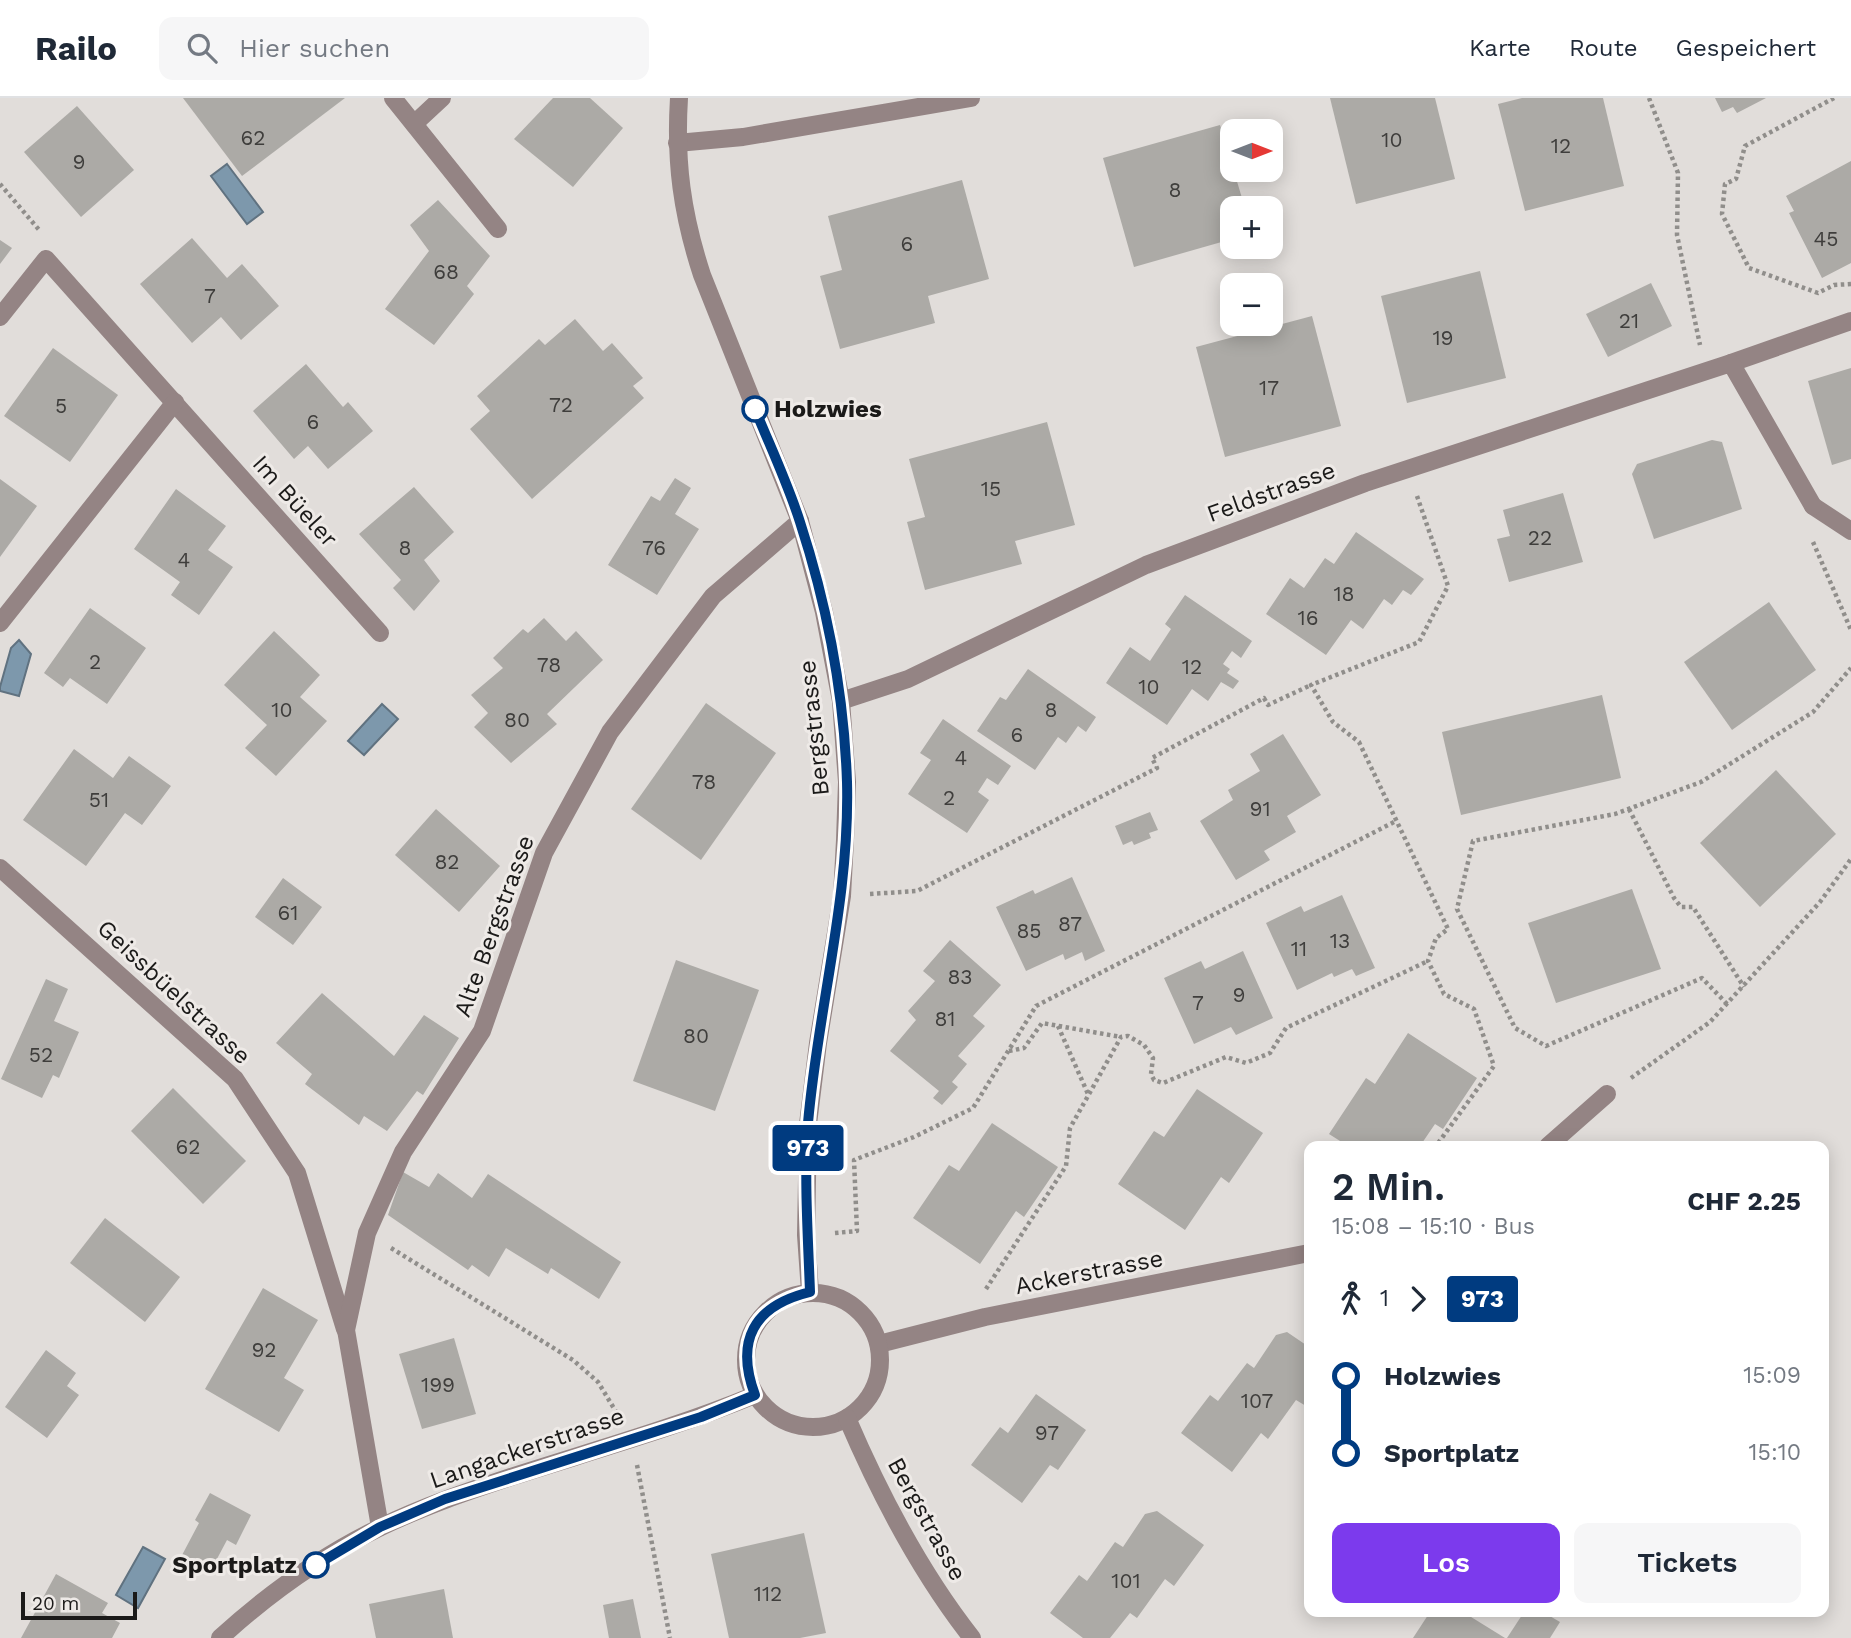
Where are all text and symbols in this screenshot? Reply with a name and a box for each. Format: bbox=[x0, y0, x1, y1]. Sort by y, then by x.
search box bbox=[159, 17, 649, 80]
text: Railo bbox=[35, 29, 117, 68]
icon: search bbox=[183, 29, 221, 67]
text: Hier suchen bbox=[239, 33, 390, 63]
text: Karte bbox=[1469, 34, 1531, 62]
text: Route bbox=[1569, 34, 1638, 62]
text: Gespeichert bbox=[1676, 34, 1816, 62]
north arrow bbox=[1220, 119, 1283, 182]
map controls bbox=[1220, 119, 1283, 336]
house number: 62 bbox=[240, 125, 266, 150]
house number: 10 bbox=[1381, 127, 1403, 152]
house number: 12 bbox=[1551, 133, 1571, 158]
house number: 9 bbox=[73, 149, 85, 174]
house number: 8 bbox=[1169, 177, 1181, 202]
button: + bbox=[1220, 196, 1283, 259]
house number: 45 bbox=[1813, 226, 1839, 251]
house number: 6 bbox=[901, 231, 913, 256]
house number: 68 bbox=[433, 259, 459, 284]
button: − bbox=[1220, 273, 1283, 336]
house number: 7 bbox=[204, 283, 216, 308]
house number: 21 bbox=[1619, 308, 1639, 333]
house number: 19 bbox=[1432, 325, 1454, 350]
house number: 17 bbox=[1259, 375, 1279, 400]
house number: 72 bbox=[549, 392, 573, 417]
house number: 5 bbox=[55, 393, 67, 418]
place label: Holzwies bbox=[774, 395, 882, 423]
marker: Holzwies bbox=[742, 396, 768, 422]
house number: 6 bbox=[307, 409, 319, 434]
street label: Im Büeler bbox=[247, 450, 343, 553]
street label: Feldstrasse bbox=[1203, 456, 1339, 528]
house number: 15 bbox=[981, 476, 1001, 501]
house number: 22 bbox=[1528, 525, 1552, 550]
house number: 8 bbox=[399, 535, 411, 560]
house number: 76 bbox=[642, 535, 666, 560]
house number: 4 bbox=[178, 547, 190, 572]
house number: 18 bbox=[1333, 581, 1355, 606]
house number: 16 bbox=[1298, 605, 1318, 630]
house number: 2 bbox=[89, 649, 101, 674]
house number: 78 bbox=[537, 652, 561, 677]
house number: 12 bbox=[1182, 654, 1202, 679]
street label: Bergstrasse bbox=[793, 659, 835, 797]
house number: 10 bbox=[1138, 674, 1160, 699]
house number: 10 bbox=[271, 697, 293, 722]
house number: 8 bbox=[1045, 697, 1057, 722]
house number: 80 bbox=[504, 707, 530, 732]
house number: 6 bbox=[1011, 722, 1023, 747]
house number: 4 bbox=[955, 745, 967, 770]
house number: 78 bbox=[692, 769, 716, 794]
house number: 2 bbox=[943, 785, 955, 810]
house number: 51 bbox=[89, 787, 109, 812]
house number: 91 bbox=[1249, 796, 1271, 821]
street label: Alte Bergstrasse bbox=[448, 831, 540, 1021]
house number: 82 bbox=[434, 849, 460, 874]
house number: 61 bbox=[278, 900, 298, 925]
house number: 87 bbox=[1058, 911, 1082, 936]
street label: Geissbüelstrasse bbox=[92, 914, 256, 1070]
house number: 85 bbox=[1016, 918, 1042, 943]
house number: 13 bbox=[1330, 928, 1350, 953]
house number: 11 bbox=[1291, 936, 1307, 961]
house number: 83 bbox=[948, 964, 972, 989]
house number: 9 bbox=[1233, 982, 1245, 1007]
house number: 7 bbox=[1192, 990, 1204, 1015]
house number: 81 bbox=[934, 1006, 956, 1031]
house number: 80 bbox=[683, 1023, 709, 1048]
house number: 52 bbox=[29, 1042, 53, 1067]
line badge: 973 bbox=[768, 1125, 848, 1171]
house number: 62 bbox=[175, 1134, 201, 1159]
text: 973 bbox=[787, 1134, 829, 1162]
text: 2 Min. bbox=[1332, 1165, 1445, 1209]
text: CHF 2.25 bbox=[1687, 1186, 1801, 1216]
text: 15:08 – 15:10 · Bus bbox=[1332, 1213, 1535, 1240]
street label: Ackerstrasse bbox=[1013, 1244, 1165, 1300]
icon: walk bbox=[1332, 1280, 1370, 1318]
icon: forward bbox=[1399, 1280, 1437, 1318]
text: 1 bbox=[1380, 1285, 1389, 1312]
text: 973 bbox=[1461, 1285, 1504, 1313]
house number: 92 bbox=[251, 1337, 277, 1362]
text: Holzwies bbox=[1384, 1361, 1501, 1391]
text: 15:09 bbox=[1743, 1362, 1801, 1389]
house number: 199 bbox=[421, 1372, 455, 1397]
house number: 107 bbox=[1241, 1388, 1274, 1413]
street label: Langackerstrasse bbox=[426, 1402, 628, 1494]
house number: 97 bbox=[1035, 1420, 1059, 1445]
text: Sportplatz bbox=[1384, 1438, 1519, 1468]
text: 15:10 bbox=[1749, 1439, 1801, 1466]
street label: Bergstrasse bbox=[882, 1453, 972, 1585]
button: Los bbox=[1332, 1523, 1560, 1603]
button: Tickets bbox=[1574, 1523, 1801, 1603]
place label: Sportplatz bbox=[172, 1551, 297, 1579]
marker: Sportplatz bbox=[303, 1552, 329, 1578]
house number: 101 bbox=[1111, 1568, 1141, 1593]
house number: 112 bbox=[754, 1581, 782, 1606]
scale bar bbox=[21, 1589, 136, 1621]
text: 20 m bbox=[32, 1592, 79, 1615]

